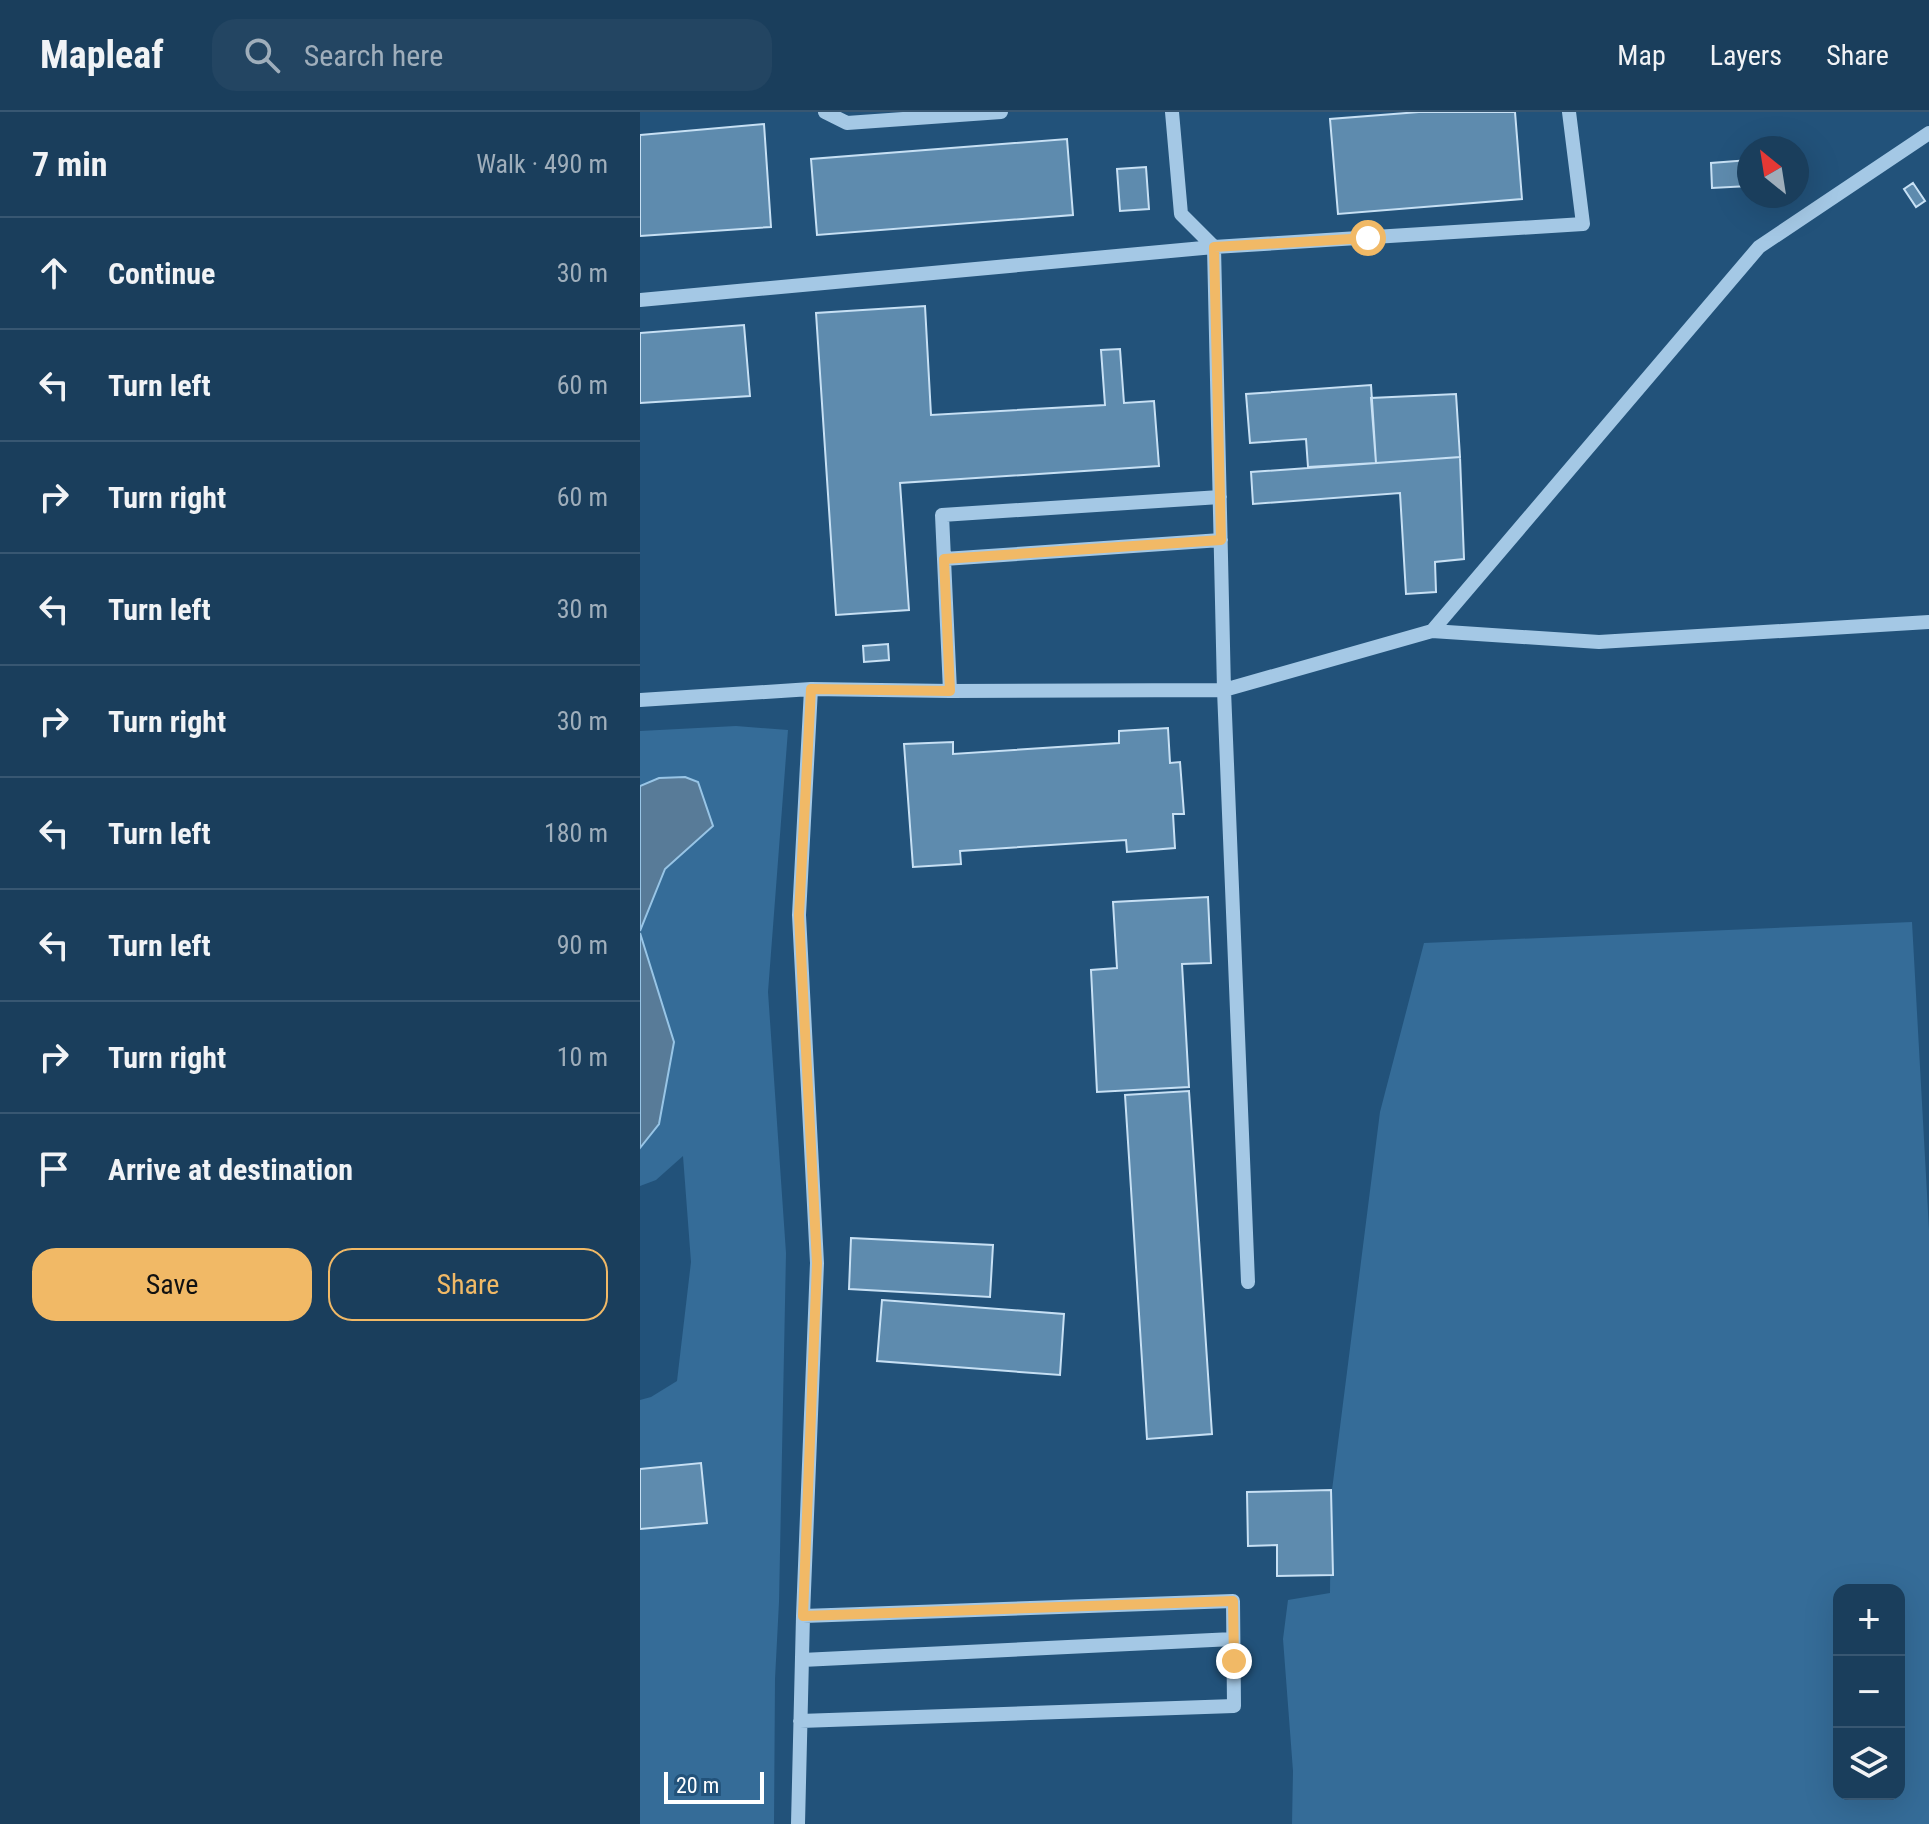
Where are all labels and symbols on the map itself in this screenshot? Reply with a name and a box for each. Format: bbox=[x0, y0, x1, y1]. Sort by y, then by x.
north arrow bbox=[1737, 136, 1809, 208]
route start bbox=[1350, 220, 1386, 256]
route end bbox=[1216, 1643, 1252, 1679]
scale bar bbox=[664, 1768, 764, 1804]

